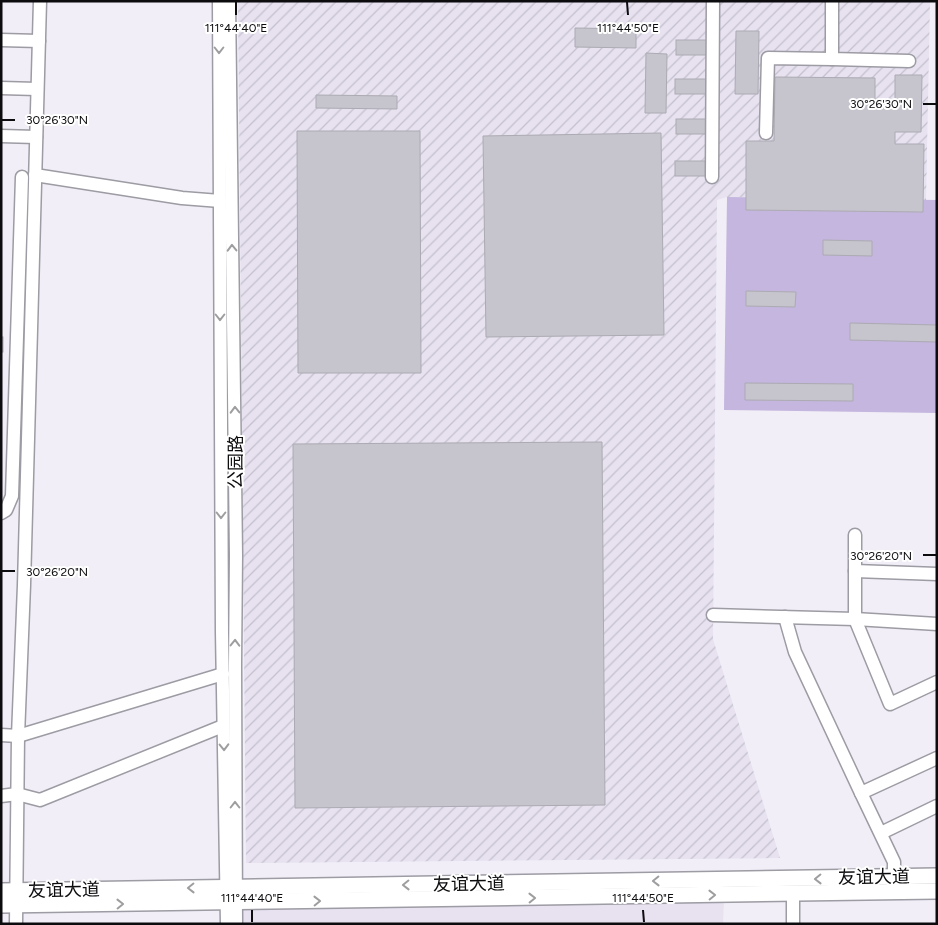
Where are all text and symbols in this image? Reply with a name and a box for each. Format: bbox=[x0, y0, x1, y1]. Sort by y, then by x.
text: 111°44'40"E bbox=[205, 21, 267, 35]
text: 111°44'50"E bbox=[597, 21, 659, 35]
one-way arrow bbox=[214, 46, 224, 54]
text: 30°26'30"N bbox=[850, 97, 912, 111]
text: 30°26'30"N bbox=[26, 113, 88, 127]
one-way arrow bbox=[227, 243, 238, 251]
one-way arrow bbox=[215, 314, 225, 322]
one-way arrow bbox=[230, 406, 240, 414]
street label: 公园路 bbox=[225, 435, 247, 489]
one-way arrow bbox=[216, 512, 226, 519]
text: 30°26'20"N bbox=[850, 549, 912, 563]
text: 30°26'20"N bbox=[26, 565, 88, 579]
one-way arrow bbox=[230, 638, 240, 646]
one-way arrow bbox=[219, 744, 229, 752]
one-way arrow bbox=[230, 801, 240, 808]
street label: 友谊大道 bbox=[838, 865, 910, 889]
street label: 友谊大道 bbox=[433, 872, 505, 896]
one-way arrow bbox=[814, 873, 822, 884]
one-way arrow bbox=[651, 876, 659, 886]
street label: 友谊大道 bbox=[28, 878, 100, 902]
one-way arrow bbox=[401, 880, 409, 890]
one-way arrow bbox=[186, 883, 194, 893]
one-way arrow bbox=[709, 890, 717, 900]
text: 111°44'40"E bbox=[221, 891, 283, 905]
text: 111°44'50"E bbox=[612, 891, 674, 905]
one-way arrow bbox=[529, 893, 537, 903]
one-way arrow bbox=[314, 896, 322, 906]
one-way arrow bbox=[116, 898, 124, 909]

